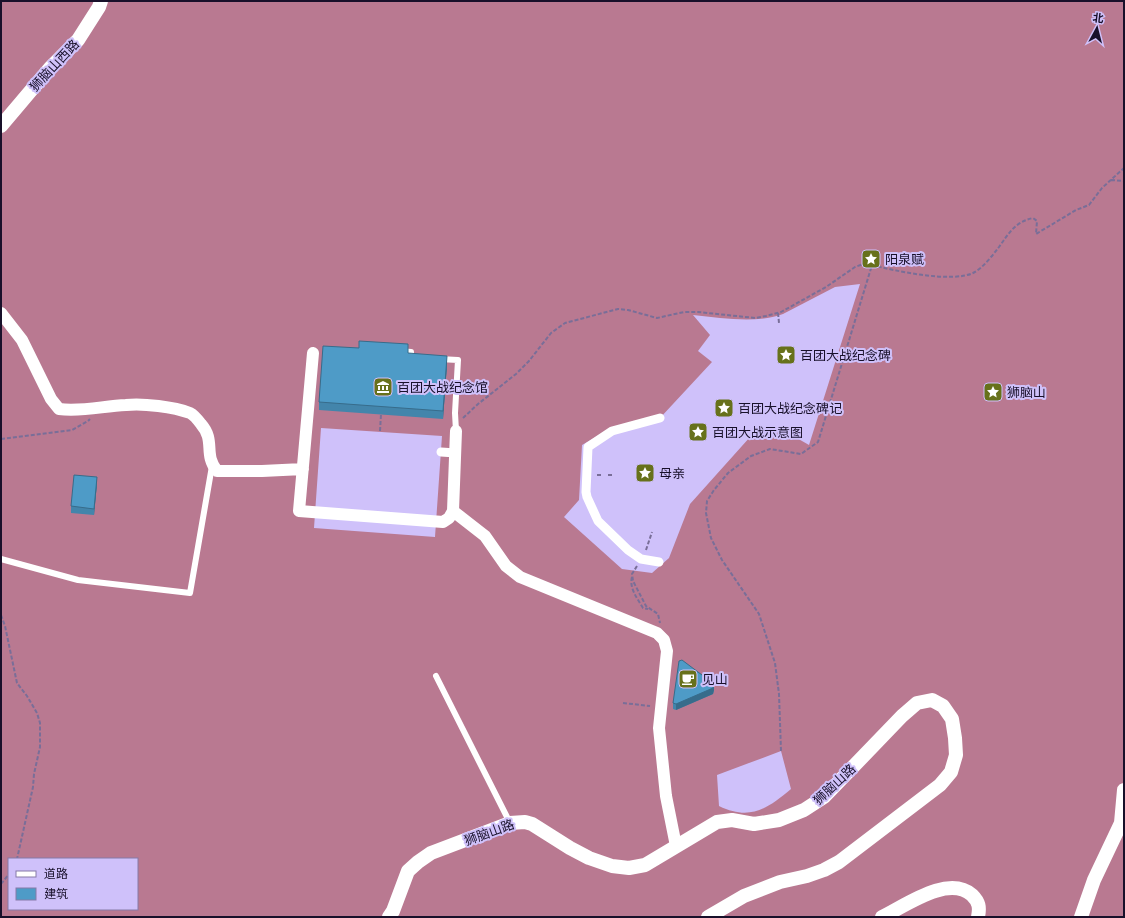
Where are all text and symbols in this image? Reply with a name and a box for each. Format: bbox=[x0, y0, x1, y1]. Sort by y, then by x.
north arrow bbox=[1077, 8, 1117, 48]
text: 北 bbox=[1092, 11, 1104, 26]
street label: 狮脑山西路 bbox=[27, 36, 83, 95]
place icon: 阳泉赋 bbox=[860, 248, 882, 270]
place label: 阳泉赋 bbox=[885, 252, 924, 268]
place icon: 百团大战纪念碑 bbox=[775, 344, 797, 366]
place label: 百团大战纪念碑 bbox=[800, 348, 891, 364]
museum icon: 百团大战纪念馆 bbox=[372, 376, 394, 398]
place label: 百团大战纪念馆 bbox=[397, 380, 488, 396]
place icon: 狮脑山 bbox=[982, 381, 1004, 403]
place label: 狮脑山 bbox=[1007, 385, 1046, 401]
place icon: 百团大战纪念碑记 bbox=[713, 397, 735, 419]
place label: 百团大战纪念碑记 bbox=[738, 401, 842, 417]
place icon: 百团大战示意图 bbox=[687, 421, 709, 443]
place label: 百团大战示意图 bbox=[712, 425, 803, 441]
place icon: 母亲 bbox=[634, 462, 656, 484]
place label: 母亲 bbox=[659, 466, 685, 482]
cafe icon: 见山 bbox=[677, 668, 699, 690]
place label: 见山 bbox=[702, 672, 728, 688]
street label: 狮脑山路 bbox=[810, 761, 859, 808]
street label: 狮脑山路 bbox=[462, 817, 517, 849]
legend bbox=[8, 858, 138, 910]
text: 道路 bbox=[44, 867, 68, 881]
text: 建筑 bbox=[44, 887, 68, 901]

